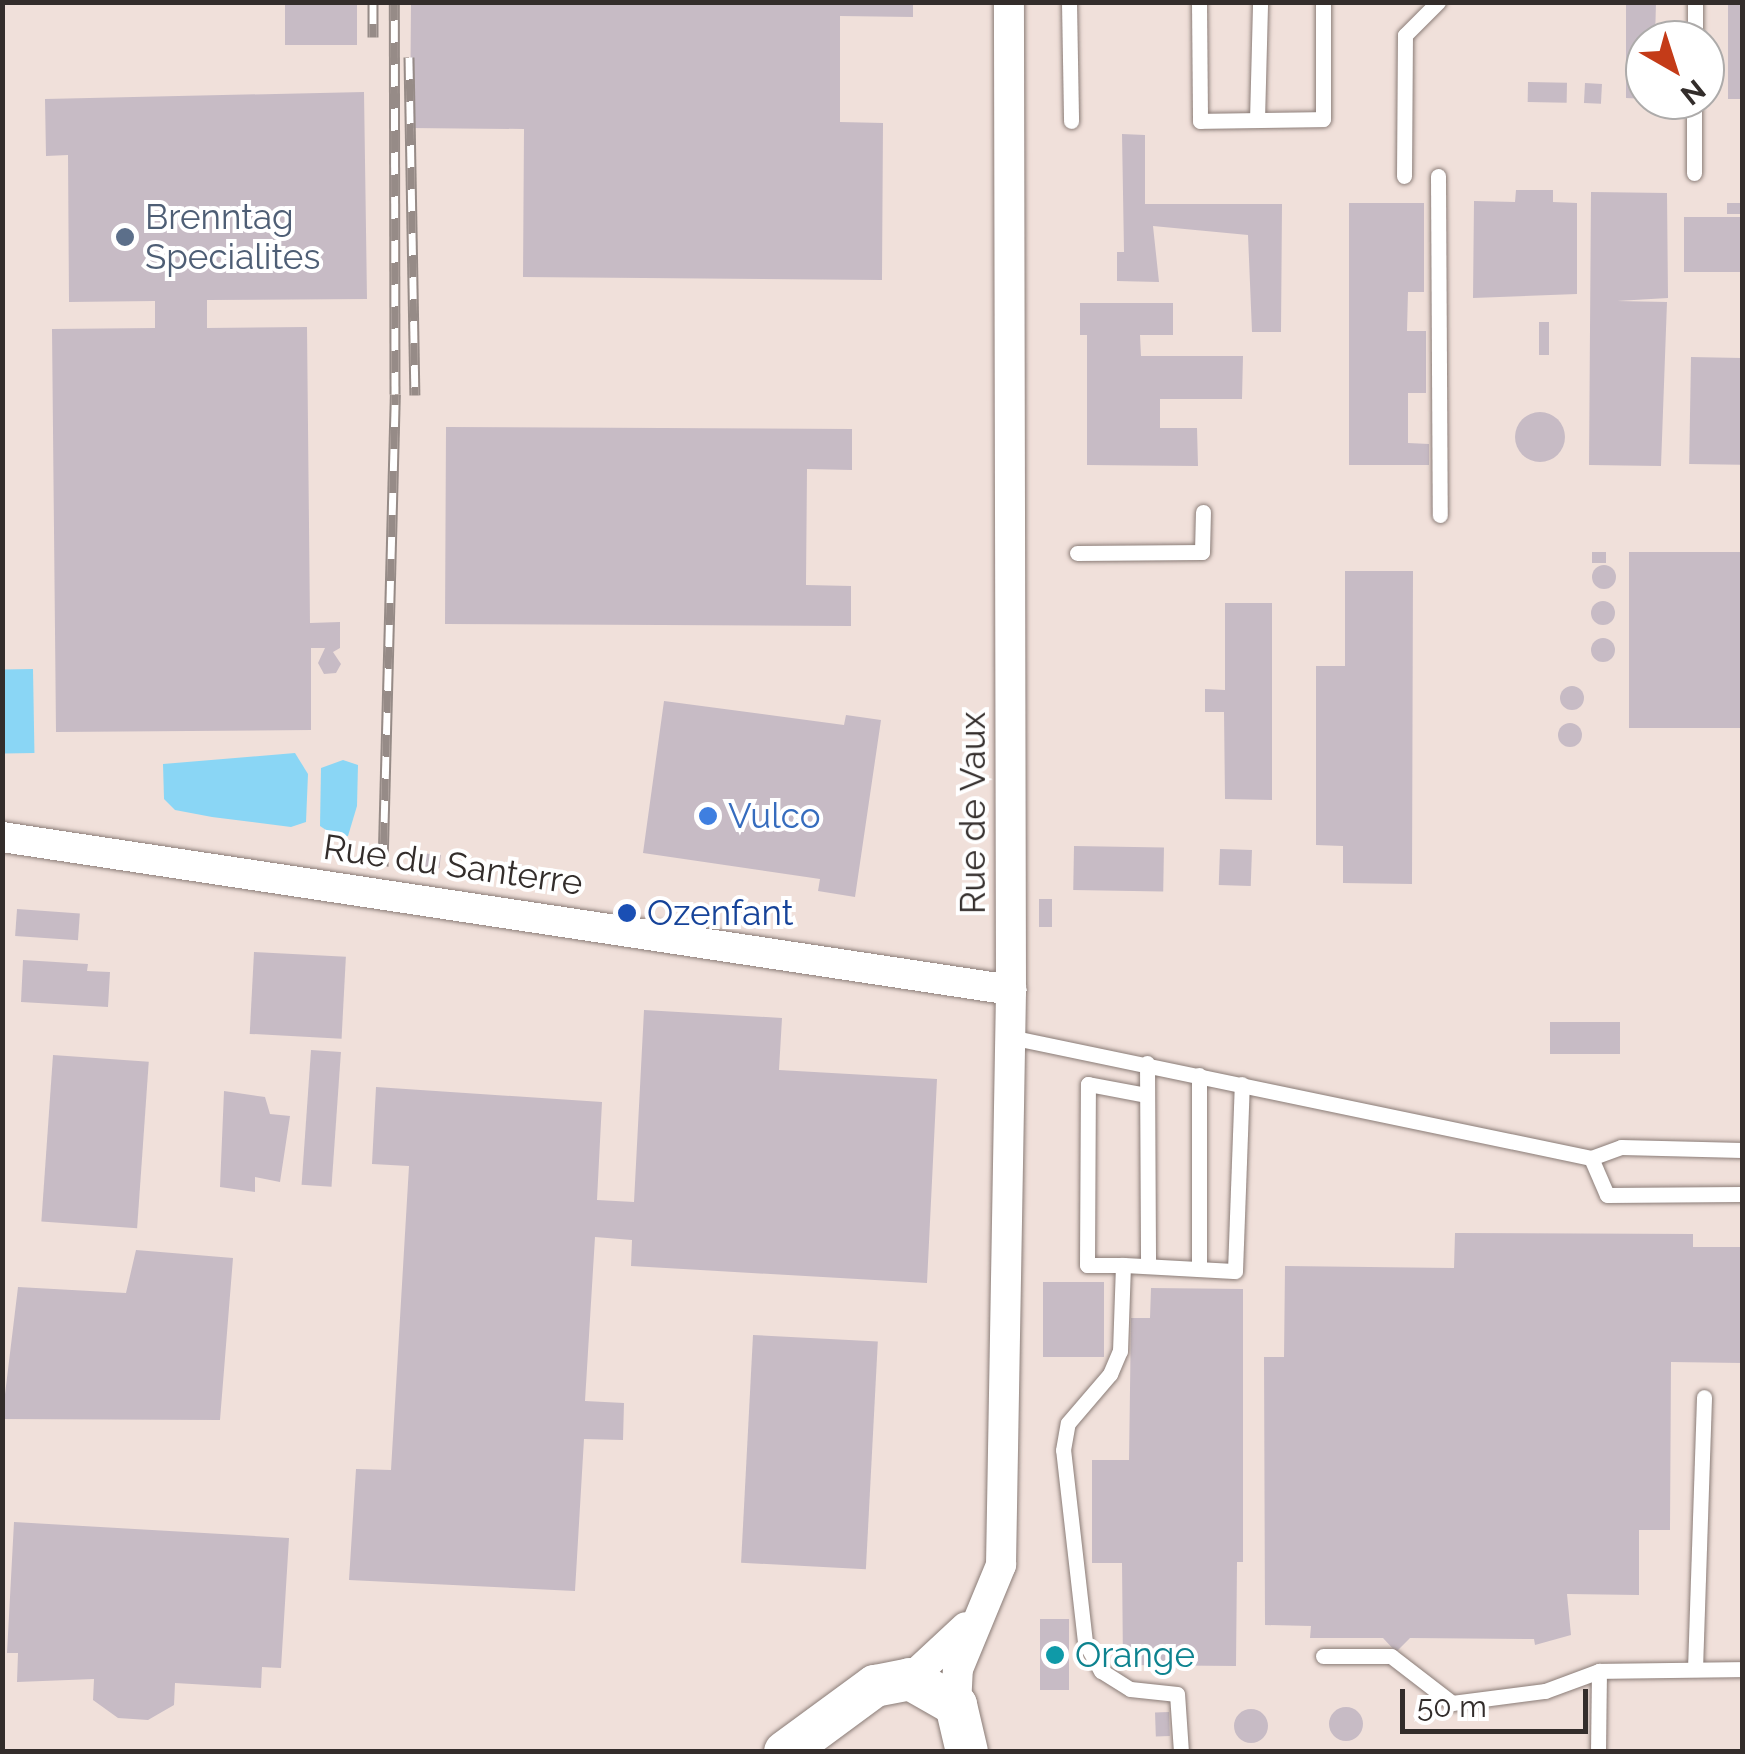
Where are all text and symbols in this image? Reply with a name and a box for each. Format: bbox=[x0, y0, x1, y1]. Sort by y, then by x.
north arrow bbox=[1625, 20, 1725, 120]
text: N bbox=[1674, 73, 1712, 112]
place label: Brenntag Specialites bbox=[145, 196, 320, 278]
marker: Brenntag Specialites bbox=[114, 226, 136, 248]
street label: Rue de Vaux bbox=[952, 711, 994, 915]
place label: Vulco bbox=[728, 795, 821, 837]
marker: Vulco bbox=[697, 805, 719, 827]
street label: Rue du Santerre bbox=[321, 826, 585, 904]
place label: Ozenfant bbox=[647, 892, 793, 934]
marker: Ozenfant bbox=[616, 902, 638, 924]
place label: Orange bbox=[1075, 1634, 1195, 1676]
marker: Orange bbox=[1044, 1644, 1066, 1666]
scale bar bbox=[1405, 1669, 1592, 1731]
text: 50 m bbox=[1417, 1689, 1487, 1724]

